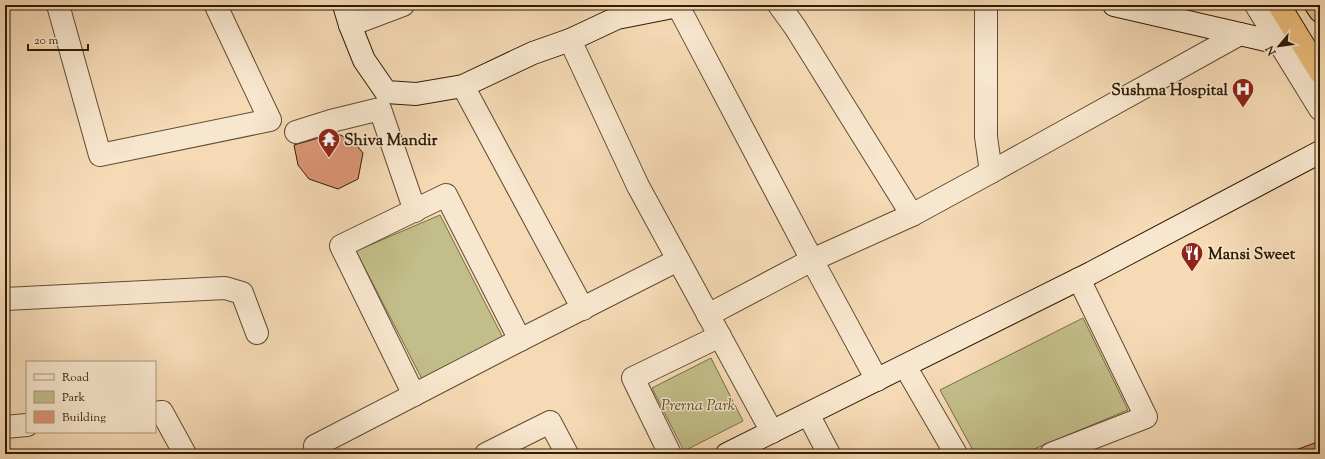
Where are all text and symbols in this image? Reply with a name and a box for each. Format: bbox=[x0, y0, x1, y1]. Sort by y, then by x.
scale bar bbox=[28, 26, 88, 52]
north arrow bbox=[1259, 26, 1299, 66]
text: 20 m bbox=[34, 32, 59, 50]
text: N bbox=[1262, 42, 1281, 59]
hospital icon: Sushma Hospital bbox=[1230, 76, 1256, 109]
place label: Sushma Hospital bbox=[1111, 80, 1229, 103]
temple icon: Shiva Mandir bbox=[316, 126, 342, 159]
place label: Shiva Mandir bbox=[344, 130, 438, 153]
restaurant icon: Mansi Sweet bbox=[1179, 240, 1205, 273]
place label: Mansi Sweet bbox=[1208, 244, 1296, 267]
legend bbox=[26, 361, 156, 433]
text: Road bbox=[62, 369, 89, 387]
text: Park bbox=[62, 389, 85, 407]
park label: Prerna Park bbox=[661, 395, 735, 418]
text: Building bbox=[62, 409, 106, 427]

